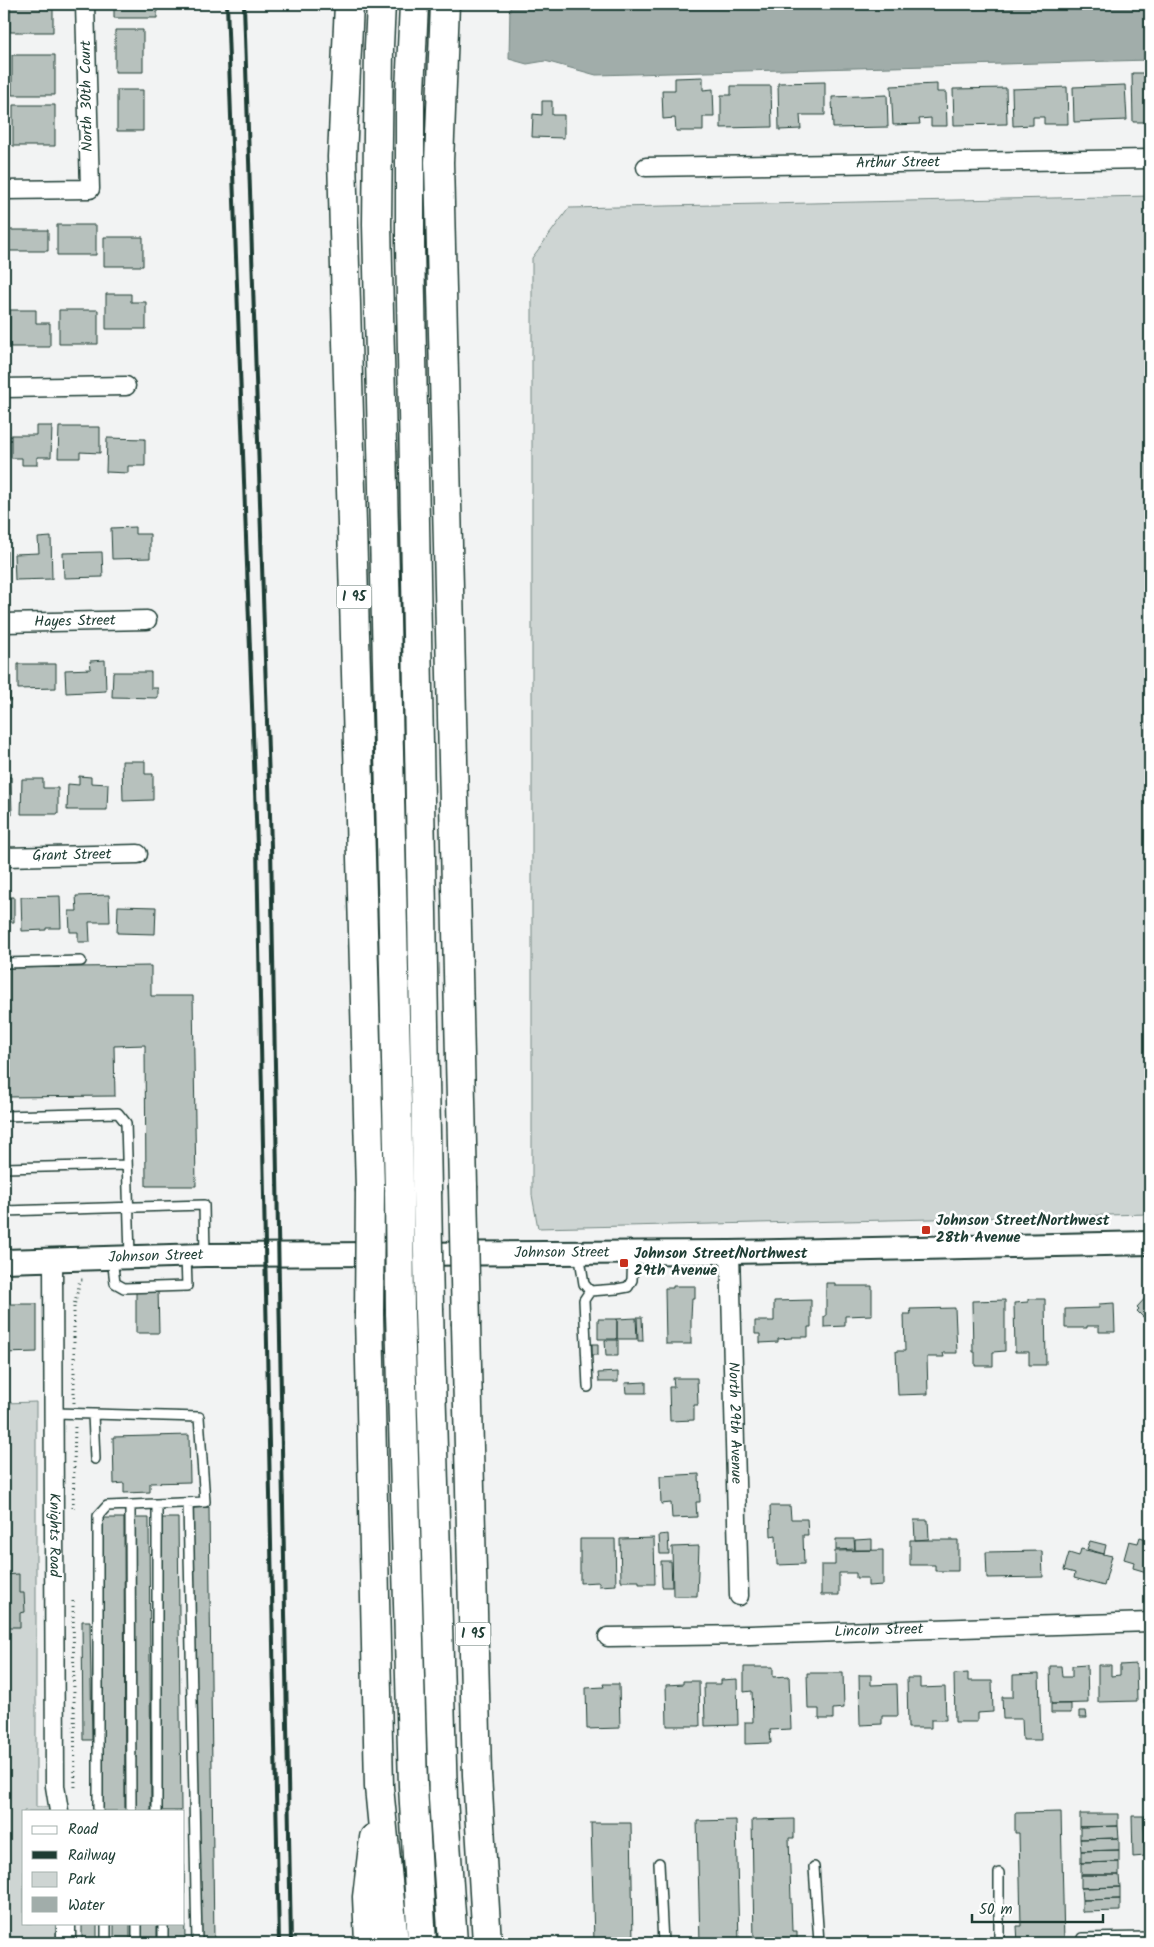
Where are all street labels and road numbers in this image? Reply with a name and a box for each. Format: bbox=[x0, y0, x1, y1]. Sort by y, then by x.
street label: North 30th Court bbox=[74, 40, 100, 152]
street label: Arthur Street bbox=[856, 150, 940, 176]
road number: I 95 bbox=[336, 586, 372, 608]
street label: Hayes Street bbox=[34, 609, 116, 634]
street label: Grant Street bbox=[32, 843, 112, 868]
street label: Johnson Street bbox=[514, 1241, 610, 1265]
street label: Johnson Street bbox=[108, 1243, 204, 1270]
street label: North 29th Avenue bbox=[721, 1362, 748, 1484]
street label: Knights Road bbox=[42, 1493, 66, 1578]
street label: Lincoln Street bbox=[834, 1617, 924, 1644]
road number: I 95 bbox=[456, 1622, 490, 1646]

